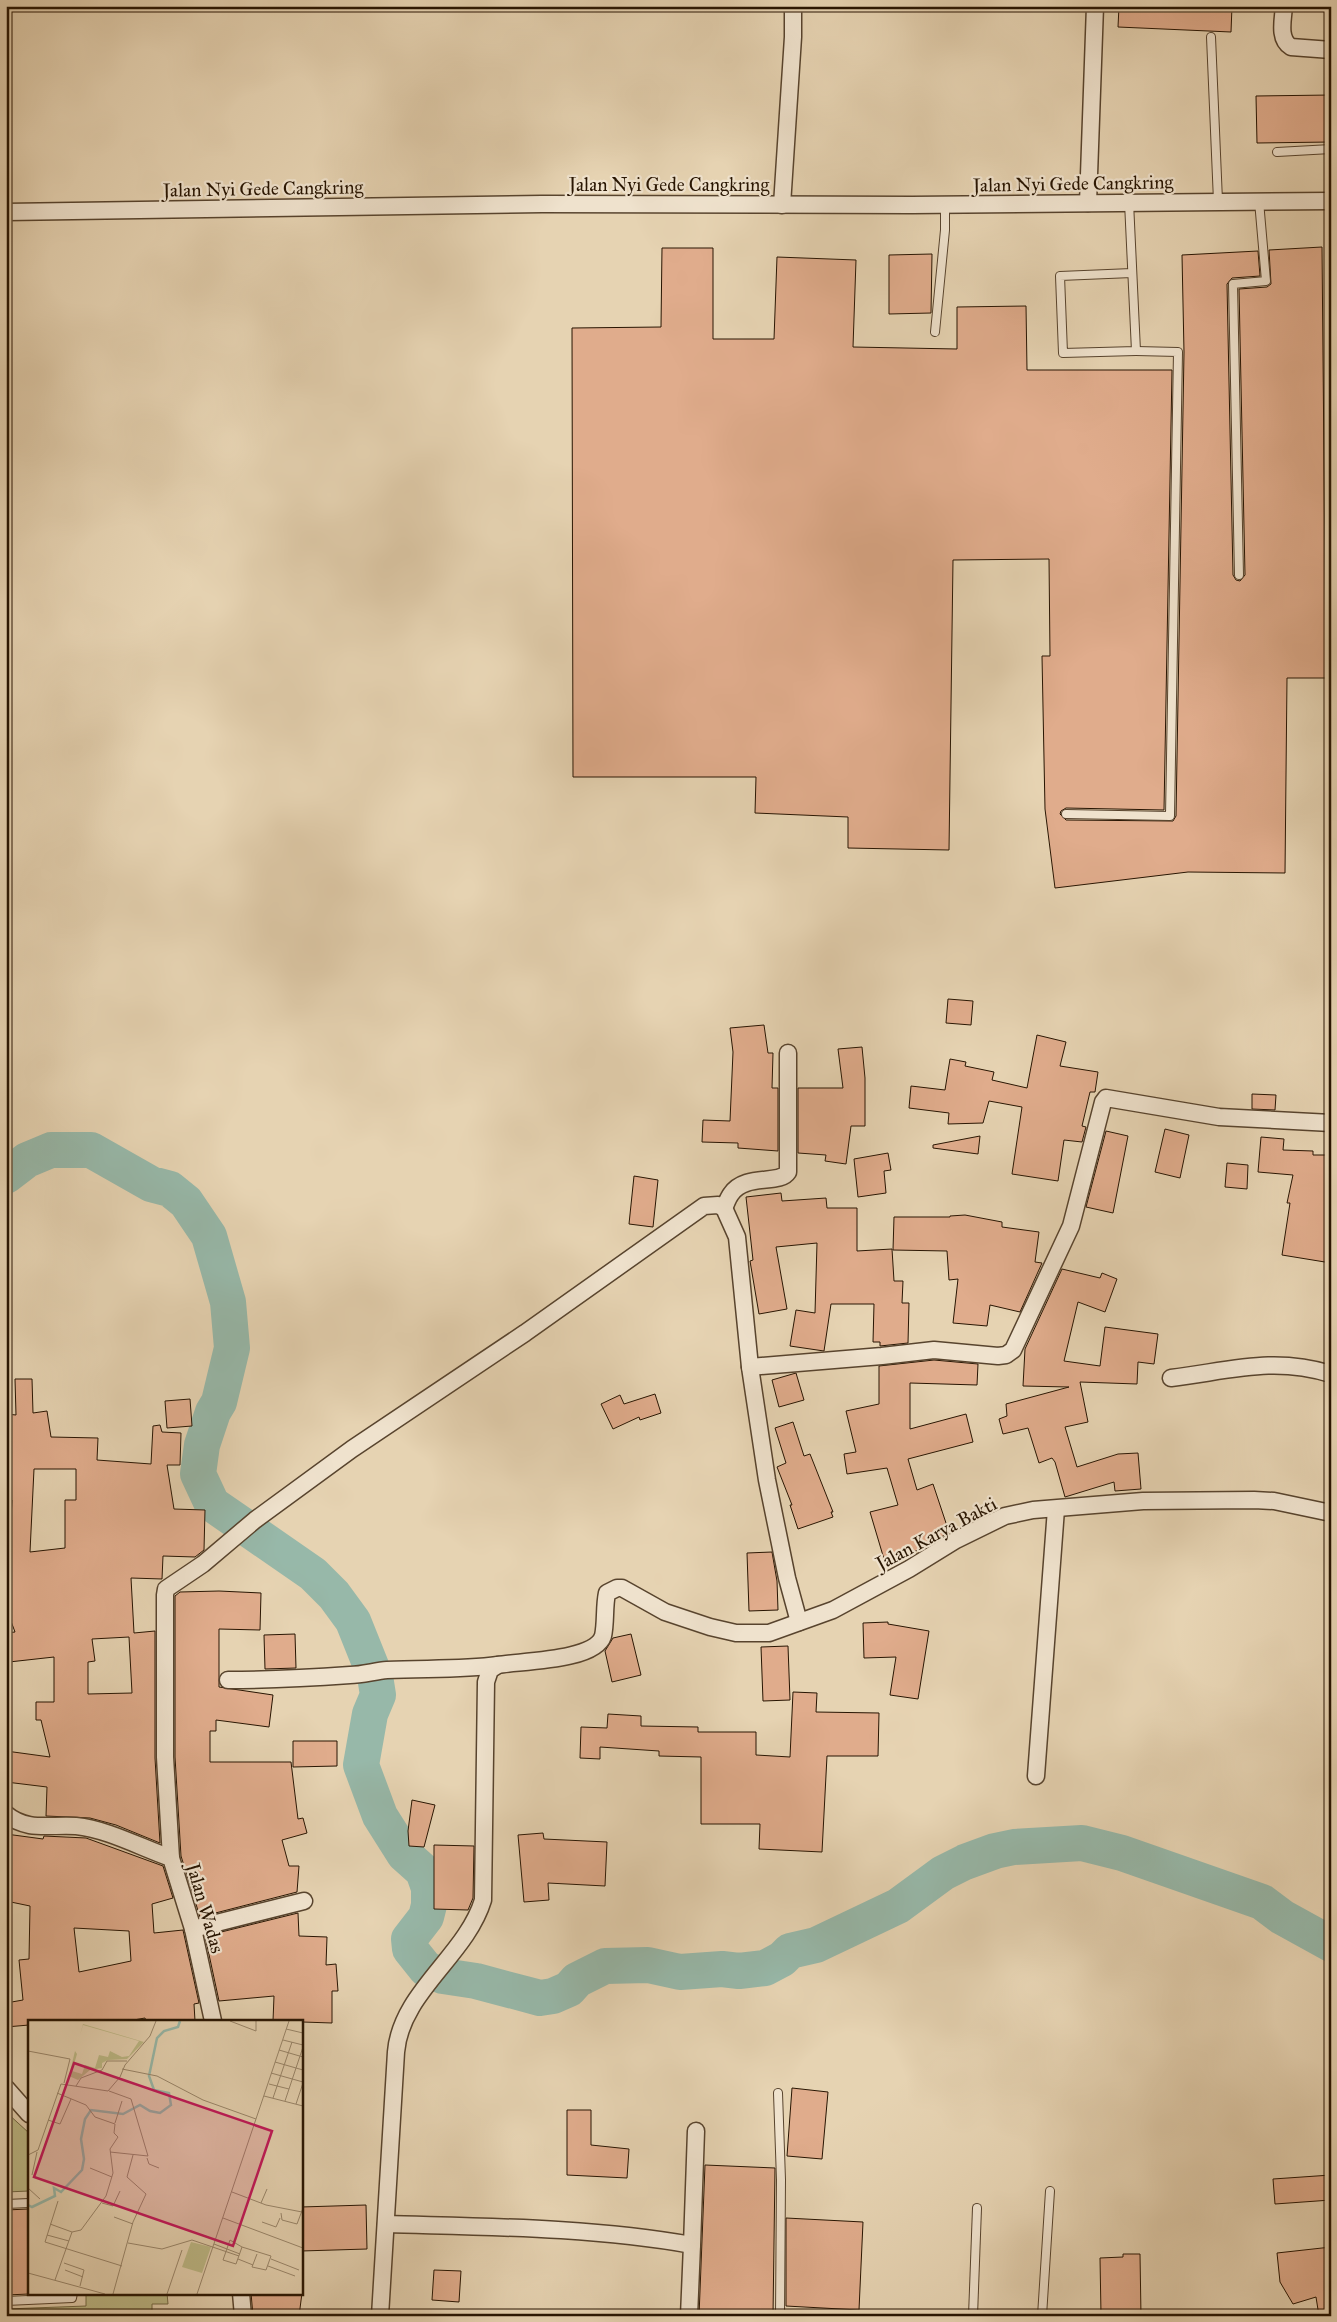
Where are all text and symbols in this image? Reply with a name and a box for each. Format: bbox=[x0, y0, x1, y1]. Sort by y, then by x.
street label: Jalan Nyi Gede Cangkring bbox=[971, 170, 1174, 198]
street label: Jalan Nyi Gede Cangkring bbox=[567, 173, 769, 197]
street label: Jalan Nyi Gede Cangkring bbox=[161, 175, 364, 203]
street label: Jalan Karya Bakti bbox=[870, 1492, 1001, 1577]
street label: Jalan Wadas bbox=[180, 1859, 229, 1956]
inset map bbox=[28, 2020, 302, 2294]

